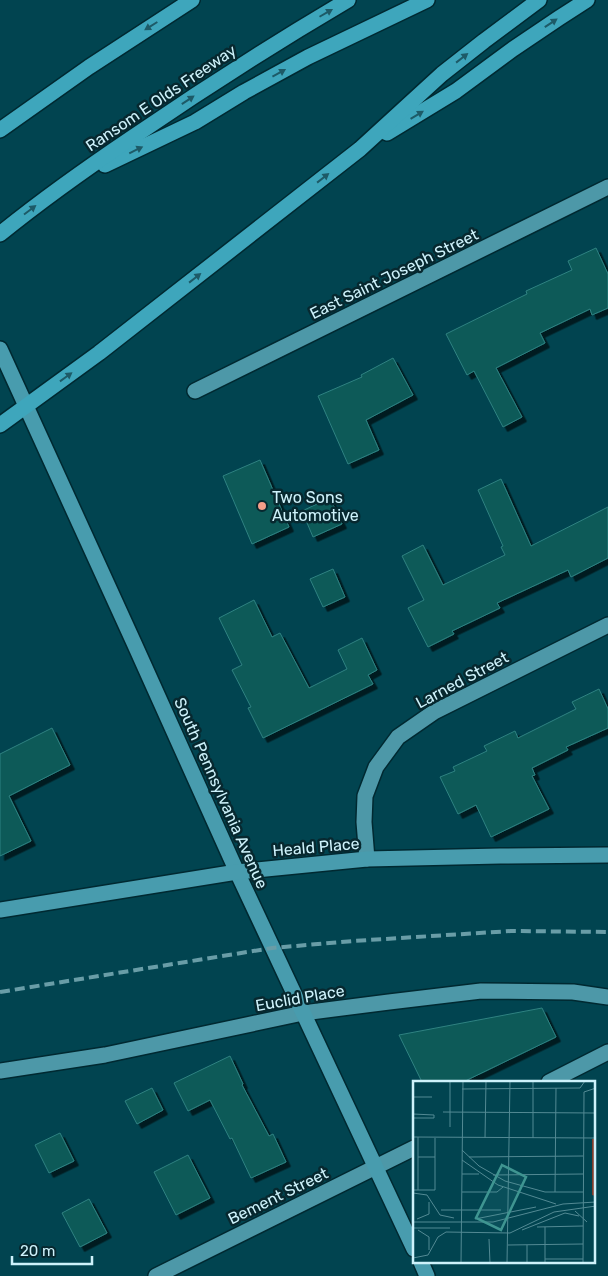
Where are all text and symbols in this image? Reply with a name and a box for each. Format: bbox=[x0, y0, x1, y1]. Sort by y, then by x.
one-way arrow bbox=[319, 9, 332, 18]
one-way arrow bbox=[544, 18, 558, 28]
one-way arrow bbox=[144, 21, 157, 31]
street label: Ransom E Olds Freeway bbox=[82, 40, 240, 155]
one-way arrow bbox=[455, 53, 468, 64]
one-way arrow bbox=[272, 69, 287, 77]
one-way arrow bbox=[181, 95, 195, 105]
one-way arrow bbox=[411, 110, 424, 119]
one-way arrow bbox=[129, 146, 144, 154]
one-way arrow bbox=[316, 172, 329, 183]
one-way arrow bbox=[23, 204, 36, 215]
street label: East Saint Joseph Street bbox=[307, 225, 481, 323]
one-way arrow bbox=[188, 273, 202, 283]
one-way arrow bbox=[59, 372, 73, 382]
place label: Two Sons Automotive bbox=[272, 488, 359, 525]
marker: Two Sons Automotive bbox=[256, 500, 268, 512]
street label: Larned Street bbox=[412, 648, 512, 712]
street label: South Pennsylvania Avenue bbox=[170, 695, 272, 891]
street label: Heald Place bbox=[272, 834, 360, 860]
street label: Euclid Place bbox=[254, 981, 346, 1015]
inset map bbox=[413, 1081, 596, 1264]
street label: Bement Street bbox=[225, 1164, 331, 1228]
scale bar bbox=[12, 1234, 92, 1266]
text: 20 m bbox=[20, 1242, 55, 1260]

